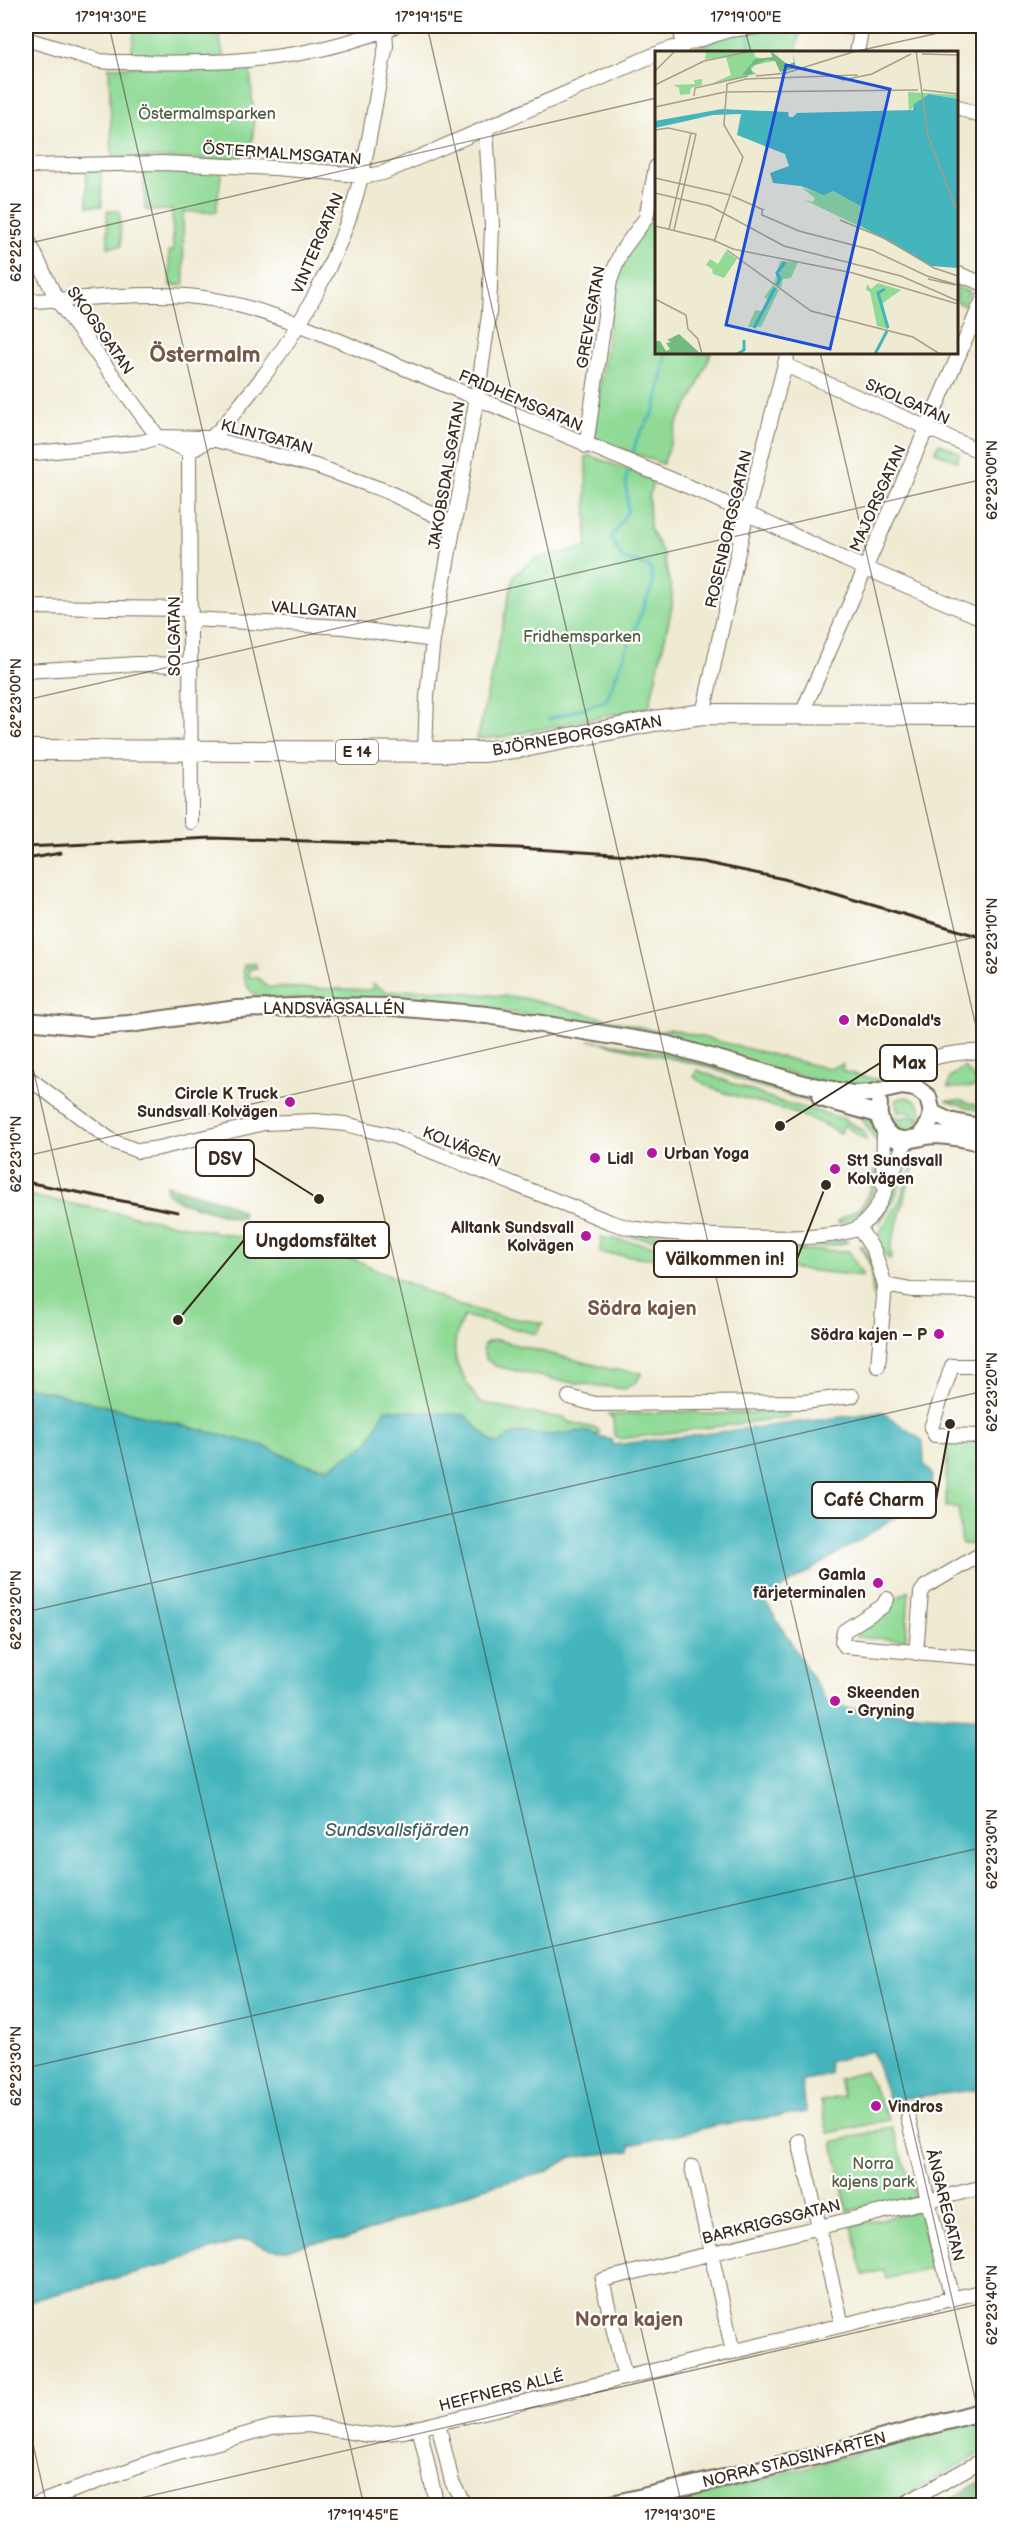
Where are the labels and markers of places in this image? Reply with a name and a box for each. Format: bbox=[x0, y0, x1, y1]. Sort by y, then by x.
place label: McDonald's bbox=[856, 1012, 941, 1031]
marker: McDonald's bbox=[837, 1013, 851, 1027]
callout: Max bbox=[880, 1045, 937, 1081]
place label: Circle K Truck Sundsvall Kolvägen bbox=[137, 1085, 279, 1122]
marker: Circle K Truck Sundsvall Kolvägen bbox=[283, 1095, 297, 1109]
callout: DSV bbox=[196, 1140, 254, 1176]
place label: Urban Yoga bbox=[664, 1145, 749, 1164]
marker: Urban Yoga bbox=[645, 1146, 659, 1160]
place label: Lidl bbox=[607, 1150, 634, 1169]
marker: Lidl bbox=[588, 1151, 602, 1165]
place label: St1 Sundsvall Kolvägen bbox=[847, 1152, 942, 1189]
marker: St1 Sundsvall Kolvägen bbox=[828, 1162, 842, 1176]
place label: Alltank Sundsvall Kolvägen bbox=[450, 1219, 574, 1256]
callout: Ungdomsfältet bbox=[244, 1222, 389, 1258]
marker: Alltank Sundsvall Kolvägen bbox=[579, 1229, 593, 1243]
callout: Välkommen in! bbox=[654, 1241, 797, 1277]
place label: Södra kajen – P bbox=[810, 1326, 927, 1345]
marker: Södra kajen – P bbox=[932, 1327, 946, 1341]
callout: Café Charm bbox=[812, 1482, 936, 1518]
place label: Gamla färjeterminalen bbox=[753, 1566, 866, 1603]
marker: Gamla färjeterminalen bbox=[871, 1576, 885, 1590]
place label: Skeenden - Gryning bbox=[847, 1684, 920, 1721]
marker: Skeenden - Gryning bbox=[828, 1694, 842, 1708]
place label: Vindros bbox=[888, 2098, 943, 2117]
marker: Vindros bbox=[869, 2099, 883, 2113]

